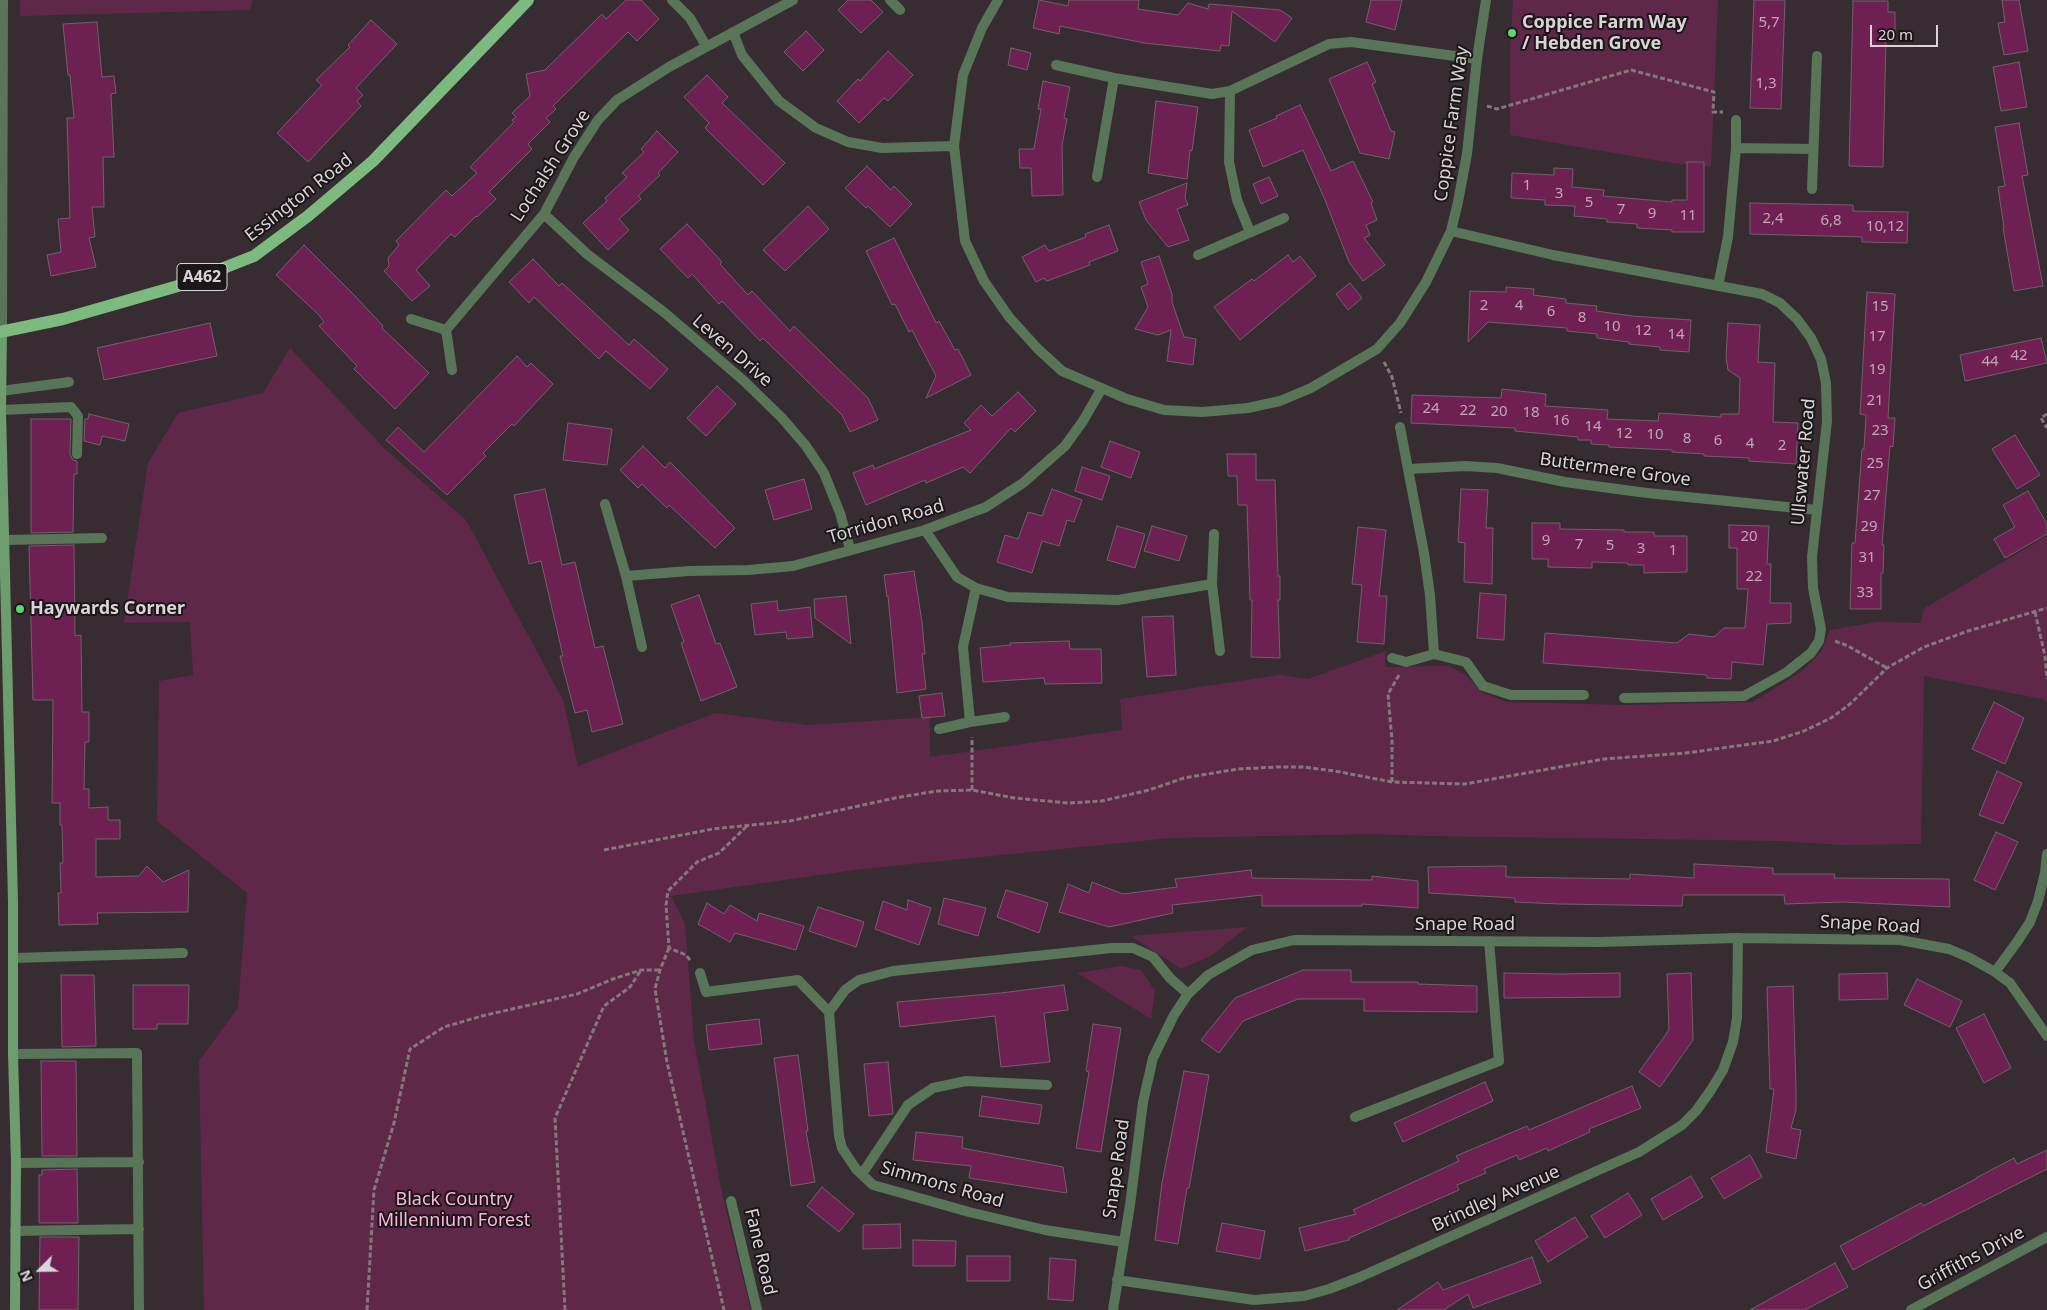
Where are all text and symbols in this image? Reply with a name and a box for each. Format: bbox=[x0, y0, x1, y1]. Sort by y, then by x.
place label: Coppice Farm Way / Hebden Grove bbox=[1522, 12, 1687, 54]
house number: 5,7 bbox=[1758, 14, 1780, 32]
scale bar bbox=[1872, 15, 1940, 47]
text: 20 m bbox=[1878, 24, 1913, 44]
marker: Coppice Farm Way / Hebden Grove bbox=[1506, 27, 1518, 39]
street label: Coppice Farm Way bbox=[1430, 45, 1474, 203]
house number: 1,3 bbox=[1755, 75, 1777, 93]
street label: Lochalsh Grove bbox=[507, 106, 595, 226]
street label: Essington Road bbox=[241, 149, 357, 247]
house number: 1 bbox=[1523, 177, 1531, 195]
house number: 3 bbox=[1555, 185, 1563, 203]
house number: 5 bbox=[1585, 194, 1593, 212]
house number: 7 bbox=[1617, 201, 1625, 219]
house number: 9 bbox=[1648, 205, 1656, 223]
house number: 11 bbox=[1679, 207, 1697, 225]
house number: 2,4 bbox=[1762, 210, 1784, 228]
house number: 6,8 bbox=[1820, 212, 1842, 230]
house number: 10,12 bbox=[1866, 218, 1904, 236]
road number: A462 bbox=[177, 264, 227, 290]
house number: 2 bbox=[1480, 297, 1488, 315]
house number: 4 bbox=[1515, 297, 1523, 315]
house number: 15 bbox=[1871, 298, 1889, 316]
house number: 6 bbox=[1547, 303, 1555, 321]
house number: 8 bbox=[1578, 309, 1586, 327]
street label: Leven Drive bbox=[688, 310, 776, 392]
house number: 10 bbox=[1603, 318, 1621, 336]
house number: 12 bbox=[1634, 322, 1652, 340]
house number: 14 bbox=[1667, 326, 1685, 344]
house number: 17 bbox=[1868, 328, 1886, 346]
house number: 42 bbox=[2010, 347, 2028, 365]
house number: 44 bbox=[1981, 353, 1999, 371]
house number: 19 bbox=[1868, 361, 1886, 379]
house number: 21 bbox=[1866, 392, 1884, 410]
street label: Ullswater Road bbox=[1788, 398, 1820, 526]
house number: 24 bbox=[1422, 400, 1440, 418]
house number: 22 bbox=[1459, 402, 1477, 420]
house number: 20 bbox=[1490, 403, 1508, 421]
house number: 18 bbox=[1522, 404, 1540, 422]
house number: 16 bbox=[1552, 412, 1570, 430]
house number: 14 bbox=[1584, 418, 1602, 436]
house number: 23 bbox=[1871, 422, 1889, 440]
house number: 12 bbox=[1615, 425, 1633, 443]
house number: 10 bbox=[1646, 426, 1664, 444]
house number: 8 bbox=[1683, 430, 1691, 448]
house number: 6 bbox=[1714, 432, 1722, 450]
house number: 4 bbox=[1746, 435, 1754, 453]
house number: 2 bbox=[1778, 437, 1786, 455]
street label: Buttermere Grove bbox=[1538, 449, 1692, 491]
house number: 25 bbox=[1866, 455, 1884, 473]
house number: 27 bbox=[1863, 487, 1881, 505]
street label: Torridon Road bbox=[825, 495, 947, 549]
house number: 29 bbox=[1860, 518, 1878, 536]
house number: 20 bbox=[1740, 528, 1758, 546]
house number: 9 bbox=[1542, 532, 1550, 550]
house number: 7 bbox=[1575, 536, 1583, 554]
house number: 5 bbox=[1606, 537, 1614, 555]
house number: 3 bbox=[1637, 540, 1645, 558]
house number: 1 bbox=[1669, 542, 1677, 560]
house number: 31 bbox=[1858, 549, 1876, 567]
house number: 22 bbox=[1745, 568, 1763, 586]
house number: 33 bbox=[1856, 584, 1874, 602]
place label: Haywards Corner bbox=[30, 598, 185, 620]
marker: Haywards Corner bbox=[14, 603, 26, 615]
street label: Snape Road bbox=[1819, 912, 1921, 938]
street label: Snape Road bbox=[1415, 914, 1515, 936]
street label: Snape Road bbox=[1099, 1118, 1135, 1220]
street label: Simmons Road bbox=[878, 1157, 1006, 1213]
street label: Brindley Avenue bbox=[1429, 1161, 1563, 1237]
park label: Black Country Millennium Forest bbox=[378, 1189, 530, 1232]
street label: Fane Road bbox=[740, 1206, 780, 1298]
street label: Griffiths Drive bbox=[1914, 1222, 2028, 1296]
north arrow bbox=[15, 1245, 65, 1295]
text: N bbox=[15, 1267, 37, 1285]

